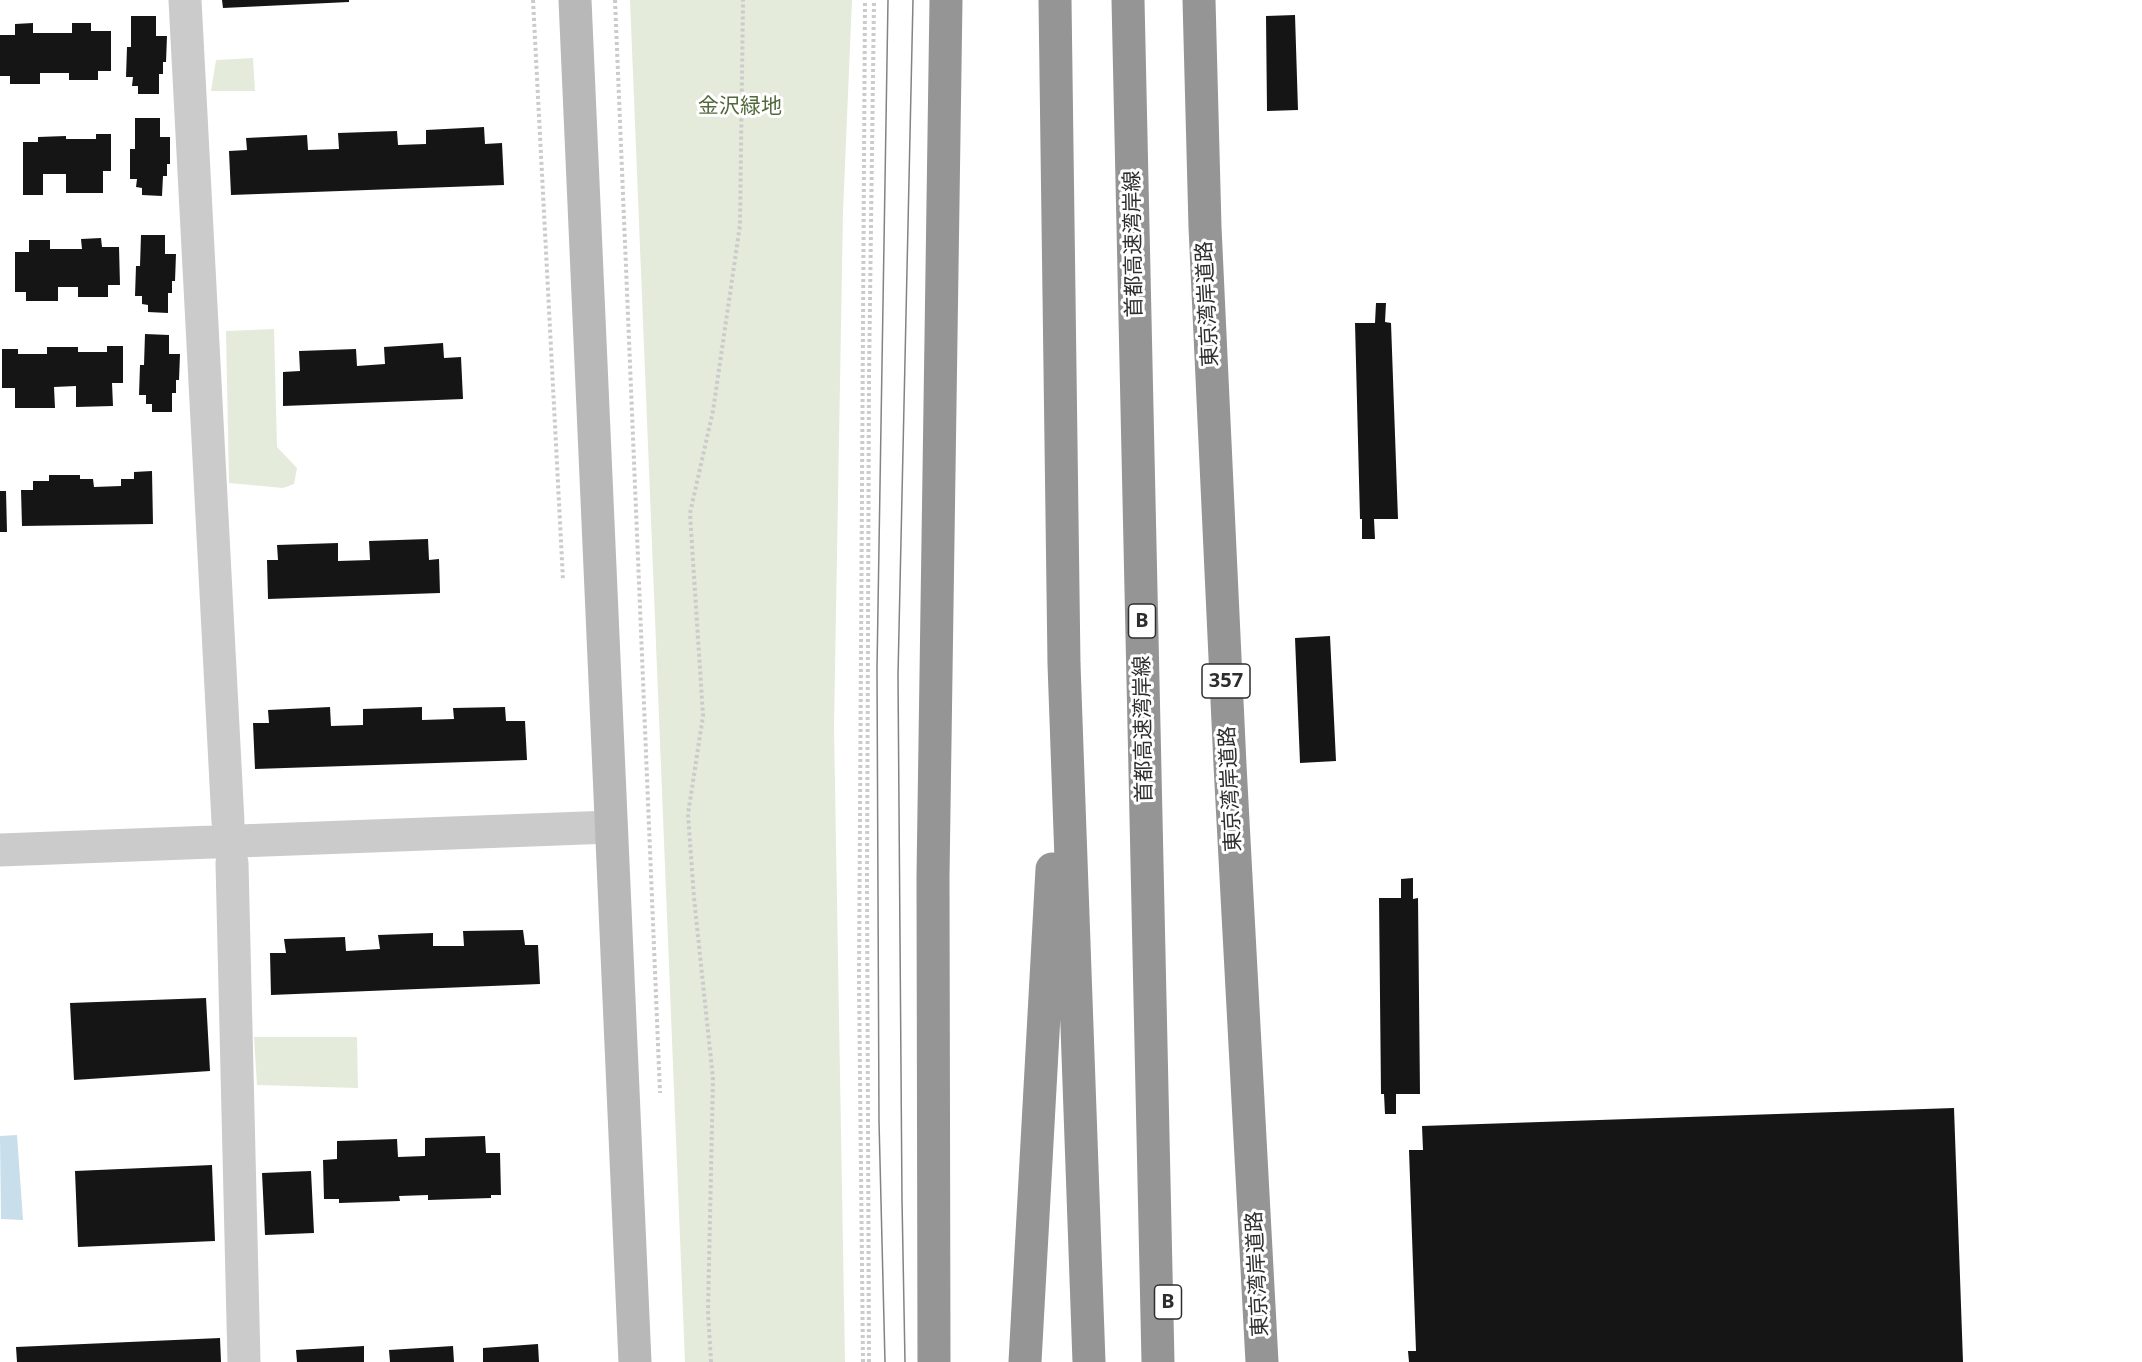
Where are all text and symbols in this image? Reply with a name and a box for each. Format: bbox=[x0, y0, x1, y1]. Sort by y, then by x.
park label: 金沢緑地 bbox=[698, 94, 782, 120]
street label: 首都高速湾岸線 bbox=[1120, 170, 1148, 318]
street label: 東京湾岸道路 bbox=[1192, 240, 1224, 368]
road number: B bbox=[1128, 604, 1156, 638]
street label: 首都高速湾岸線 bbox=[1130, 655, 1158, 803]
road number: 357 bbox=[1202, 664, 1250, 698]
street label: 東京湾岸道路 bbox=[1215, 725, 1247, 853]
street label: 東京湾岸道路 bbox=[1242, 1210, 1274, 1338]
road number: B bbox=[1154, 1285, 1182, 1319]

